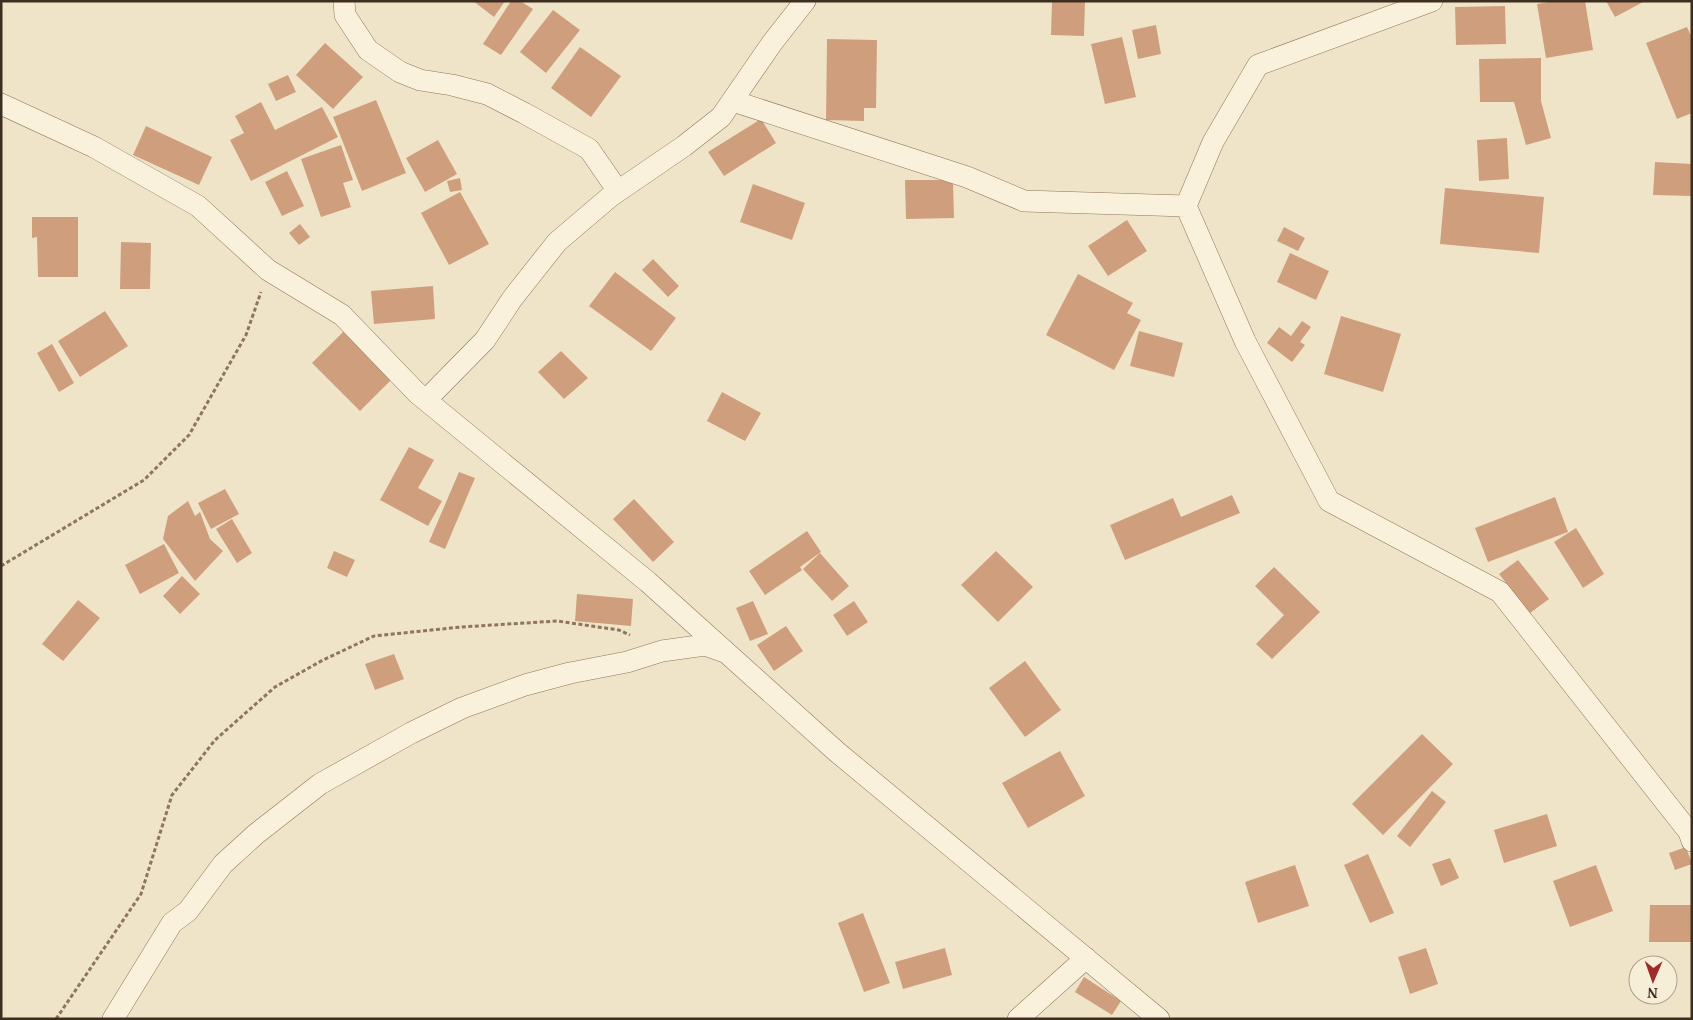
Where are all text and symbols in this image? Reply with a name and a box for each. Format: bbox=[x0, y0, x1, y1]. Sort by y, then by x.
north arrow bbox=[1628, 955, 1678, 1005]
text: N bbox=[1647, 984, 1658, 1003]

